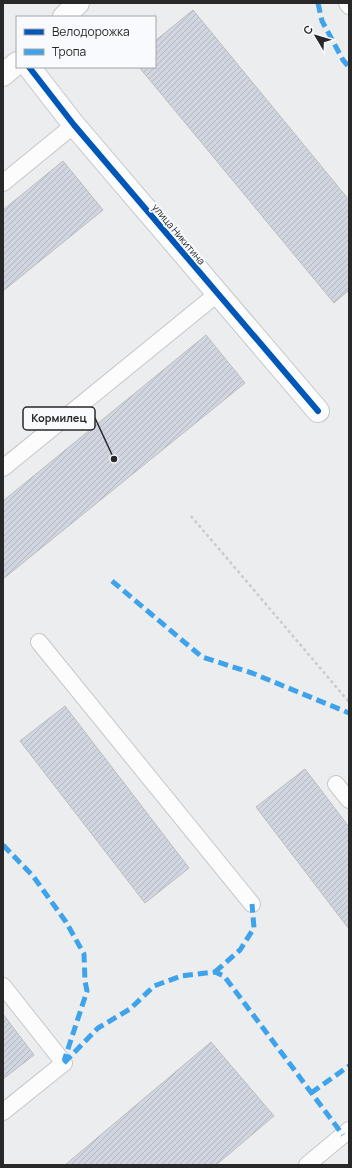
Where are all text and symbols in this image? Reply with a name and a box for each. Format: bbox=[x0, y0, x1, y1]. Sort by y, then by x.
legend bbox=[16, 16, 156, 68]
north arrow bbox=[296, 16, 336, 56]
text: С bbox=[299, 22, 316, 37]
text: Велодорожка bbox=[52, 23, 130, 40]
text: Тропа bbox=[52, 43, 86, 60]
street label: улица Никитина bbox=[149, 201, 209, 267]
callout: Кормилец bbox=[23, 407, 95, 430]
text: Кормилец bbox=[31, 410, 88, 425]

